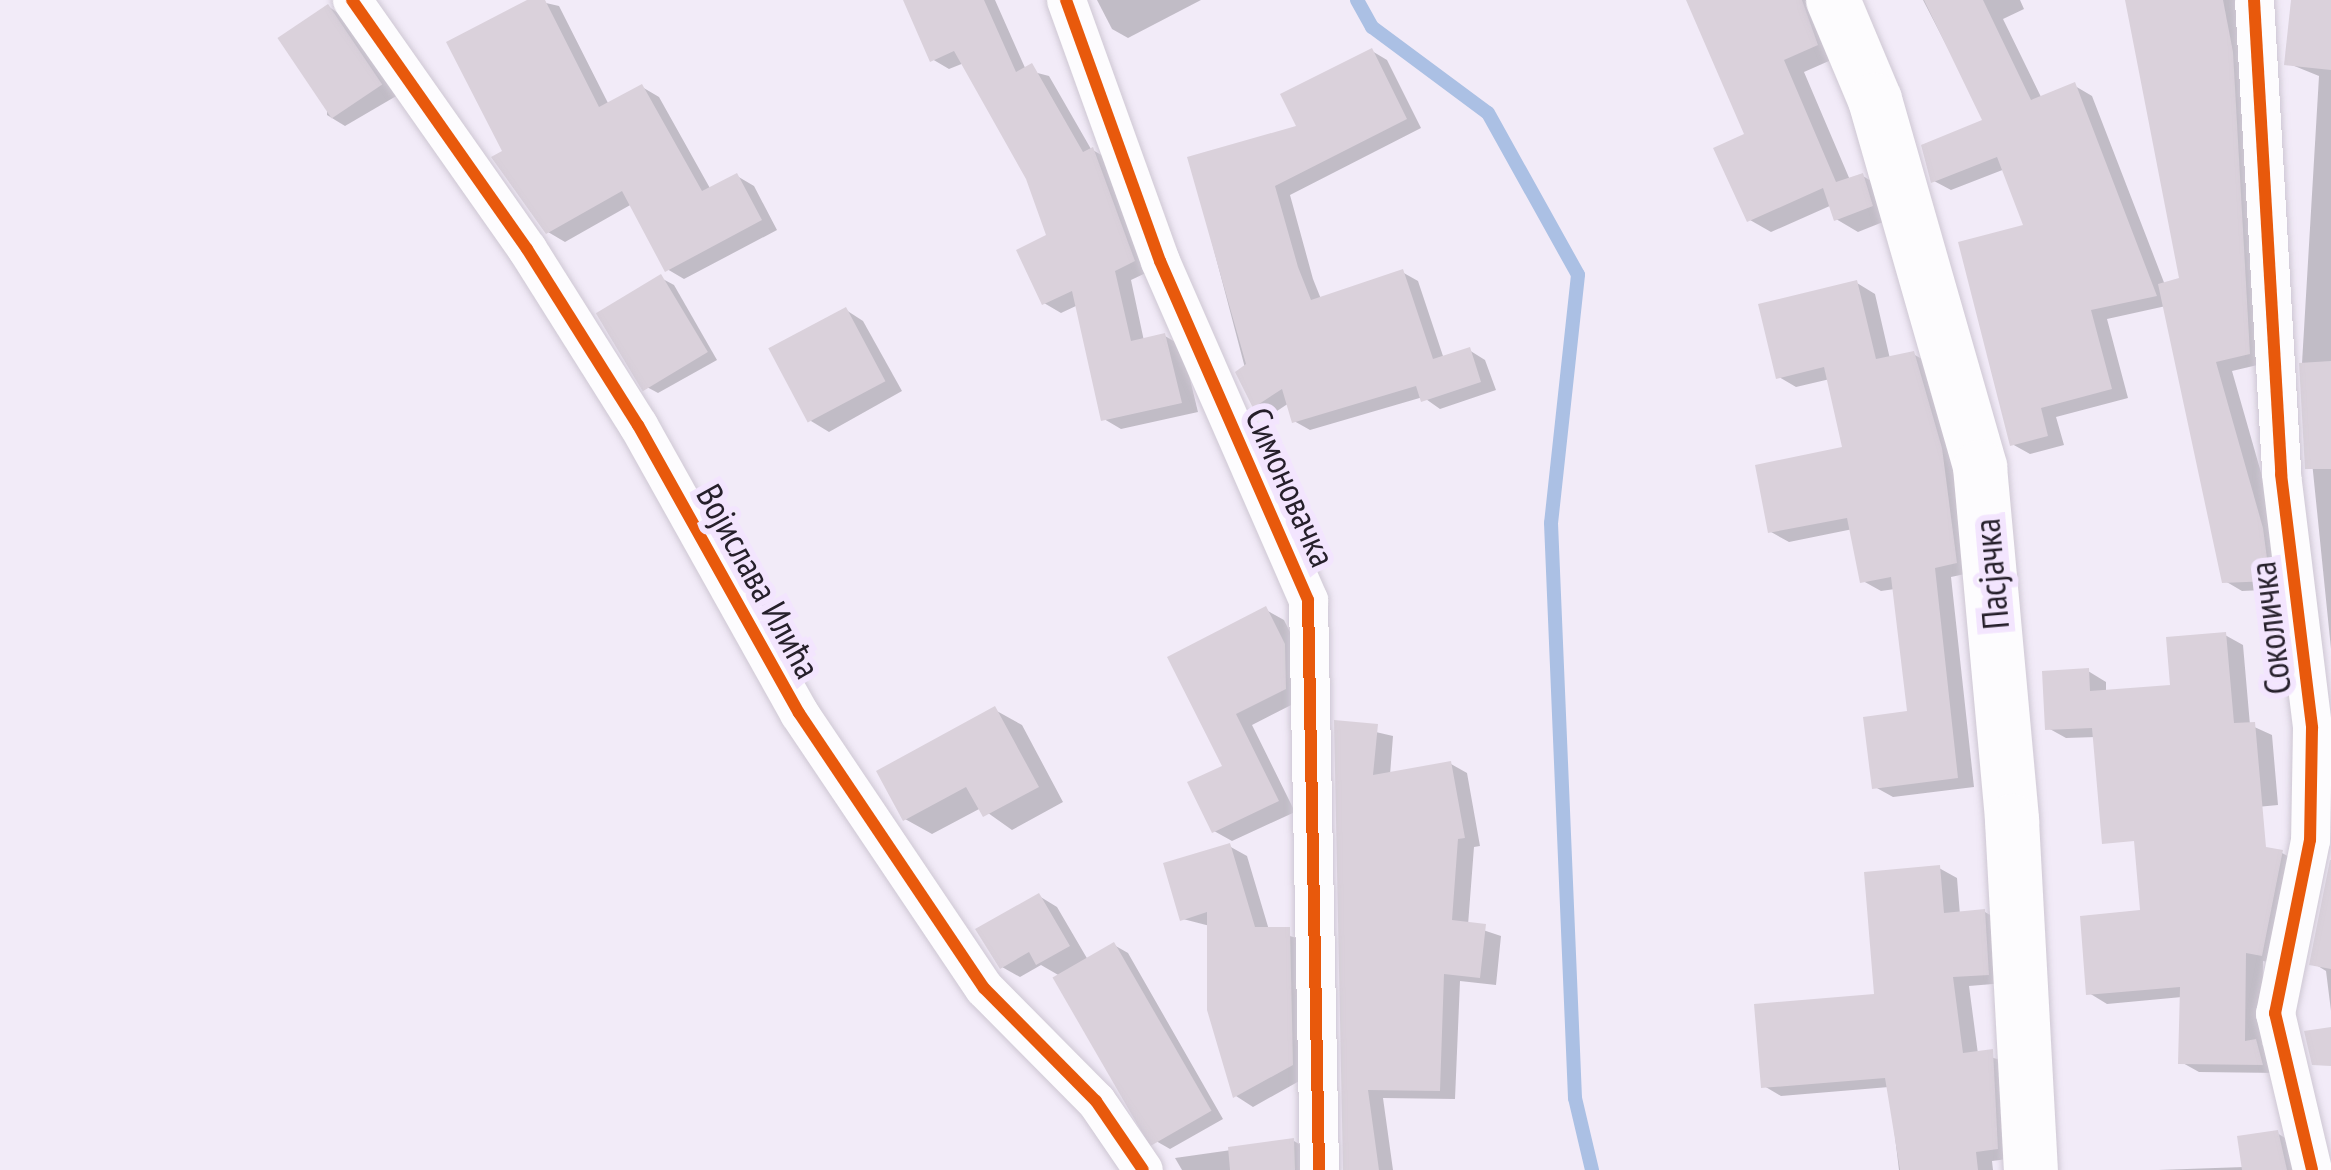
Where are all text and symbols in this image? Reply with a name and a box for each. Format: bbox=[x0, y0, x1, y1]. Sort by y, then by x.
street label: Симоновачка bbox=[1237, 401, 1345, 573]
street label: Војислава Илића bbox=[688, 477, 830, 685]
street label: Пасјачка bbox=[1965, 517, 2017, 631]
street label: Соколичка bbox=[2240, 559, 2300, 697]

